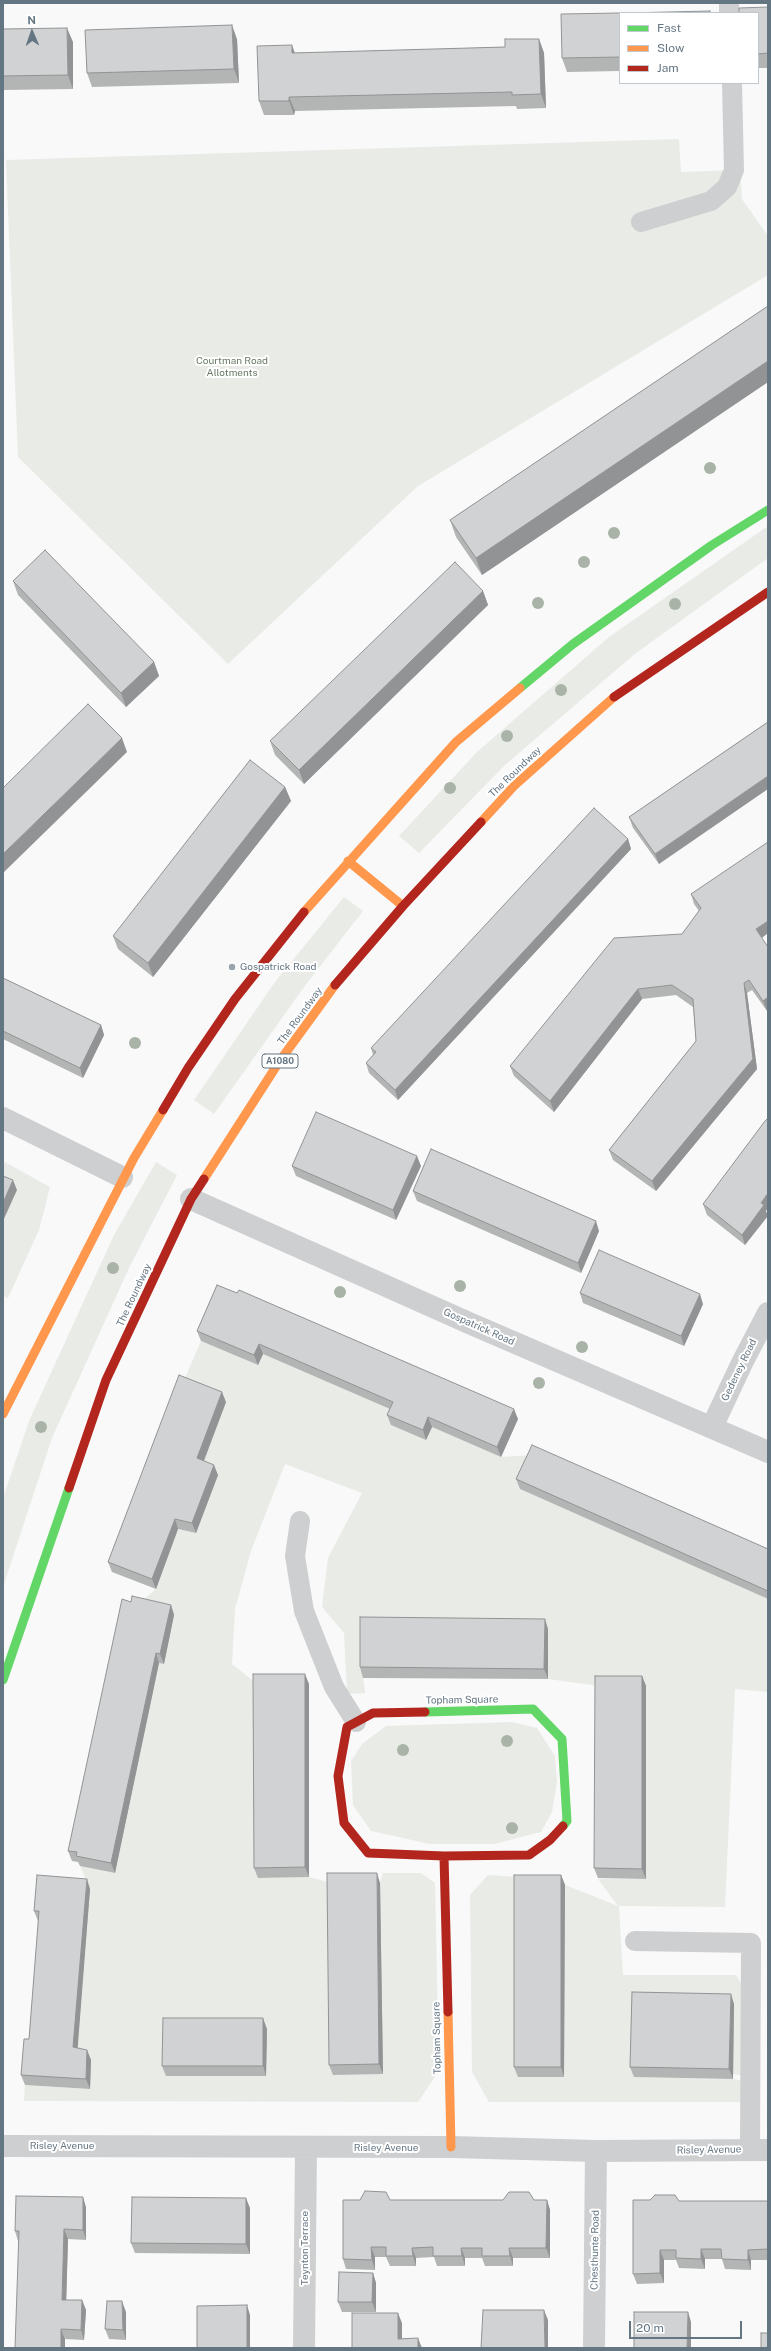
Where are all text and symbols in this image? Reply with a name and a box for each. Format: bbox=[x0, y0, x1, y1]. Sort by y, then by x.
north arrow bbox=[12, 12, 52, 52]
legend bbox=[619, 12, 759, 84]
text: N bbox=[27, 14, 36, 26]
text: Fast bbox=[657, 21, 681, 35]
text: Slow bbox=[657, 41, 684, 55]
text: Jam bbox=[657, 61, 679, 75]
park label: Courtman Road Allotments bbox=[196, 355, 268, 378]
street label: The Roundway bbox=[486, 744, 544, 800]
place label: Gospatrick Road bbox=[240, 961, 317, 973]
marker: Gospatrick Road bbox=[227, 962, 237, 972]
street label: The Roundway bbox=[275, 985, 325, 1047]
road number: A1080 bbox=[262, 1054, 298, 1068]
street label: The Roundway bbox=[114, 1262, 154, 1328]
street label: Gospatrick Road bbox=[442, 1306, 516, 1348]
street label: Gedeney Road bbox=[719, 1337, 759, 1403]
street label: Topham Square bbox=[426, 1693, 498, 1707]
street label: Topham Square bbox=[430, 2002, 444, 2074]
street label: Risley Avenue bbox=[30, 2140, 94, 2152]
street label: Risley Avenue bbox=[354, 2142, 418, 2154]
street label: Risley Avenue bbox=[677, 2143, 741, 2157]
street label: Chesthunte Road bbox=[588, 2210, 602, 2290]
street label: Teynton Terrace bbox=[299, 2211, 311, 2285]
scale bar bbox=[631, 2313, 744, 2339]
text: 20 m bbox=[636, 2321, 664, 2335]

